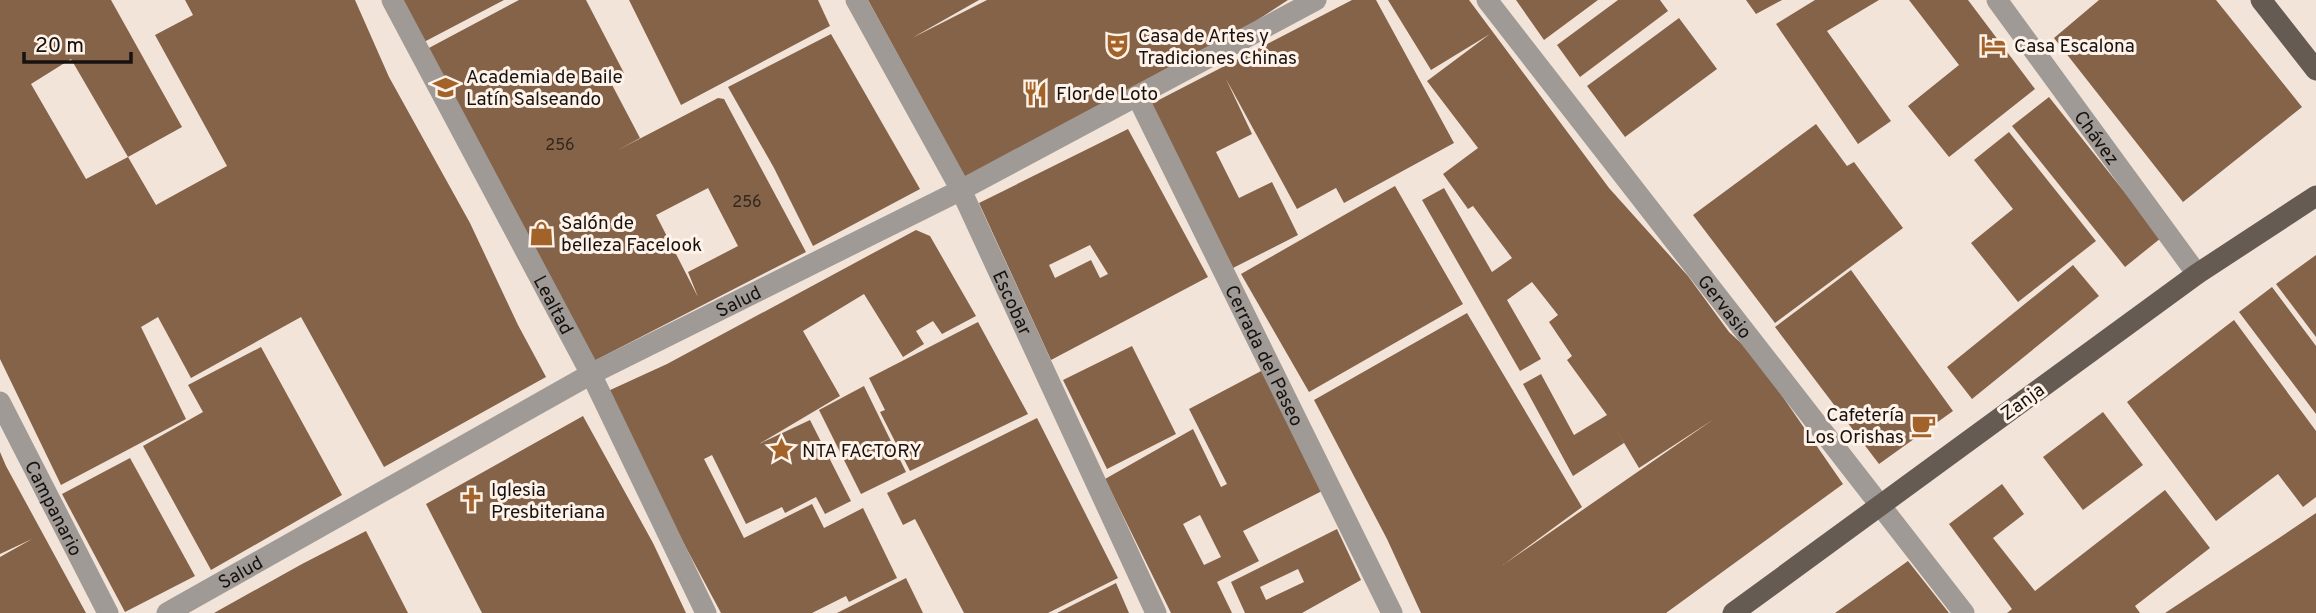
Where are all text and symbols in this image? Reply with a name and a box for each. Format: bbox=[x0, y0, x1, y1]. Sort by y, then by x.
scale bar bbox=[24, 21, 131, 65]
place label: Casa de Artes y Tradiciones Chinas bbox=[1138, 25, 1297, 71]
hotel icon: Casa Escalona bbox=[1980, 31, 2008, 59]
theatre icon: Casa de Artes y Tradiciones Chinas bbox=[1104, 32, 1132, 60]
text: 20 m bbox=[35, 33, 84, 60]
place label: Casa Escalona bbox=[2014, 35, 2135, 59]
place label: Academia de Baile Latín Salseando bbox=[466, 66, 623, 112]
school or university icon: Academia de Baile Latín Salseando bbox=[432, 73, 460, 101]
restaurant icon: Flor de Loto bbox=[1022, 79, 1050, 107]
place label: Flor de Loto bbox=[1056, 83, 1158, 107]
street label: Chávez bbox=[2068, 106, 2124, 171]
house number: 256 bbox=[545, 136, 575, 156]
house number: 256 bbox=[732, 193, 762, 213]
place label: Salón de belleza Facelook bbox=[561, 212, 702, 258]
shop icon: Salón de belleza Facelook bbox=[527, 219, 555, 247]
street label: Escobar bbox=[986, 267, 1037, 340]
street label: Gervasio bbox=[1691, 271, 1756, 344]
street label: Lealtad bbox=[527, 272, 578, 339]
street label: Salud bbox=[712, 281, 766, 324]
street label: Cerrada del Paseo bbox=[1218, 282, 1308, 431]
street label: Zanja bbox=[1996, 379, 2050, 427]
place label: Cafetería Los Orishas bbox=[1805, 404, 1904, 450]
cafe icon: Cafetería Los Orishas bbox=[1910, 411, 1938, 439]
place icon: NTA FACTORY bbox=[768, 436, 796, 464]
place label: NTA FACTORY bbox=[802, 440, 922, 464]
street label: Campanario bbox=[18, 457, 87, 561]
place label: Iglesia Presbiteriana bbox=[491, 479, 605, 525]
church icon: Iglesia Presbiteriana bbox=[457, 486, 485, 514]
street label: Salud bbox=[215, 551, 268, 596]

